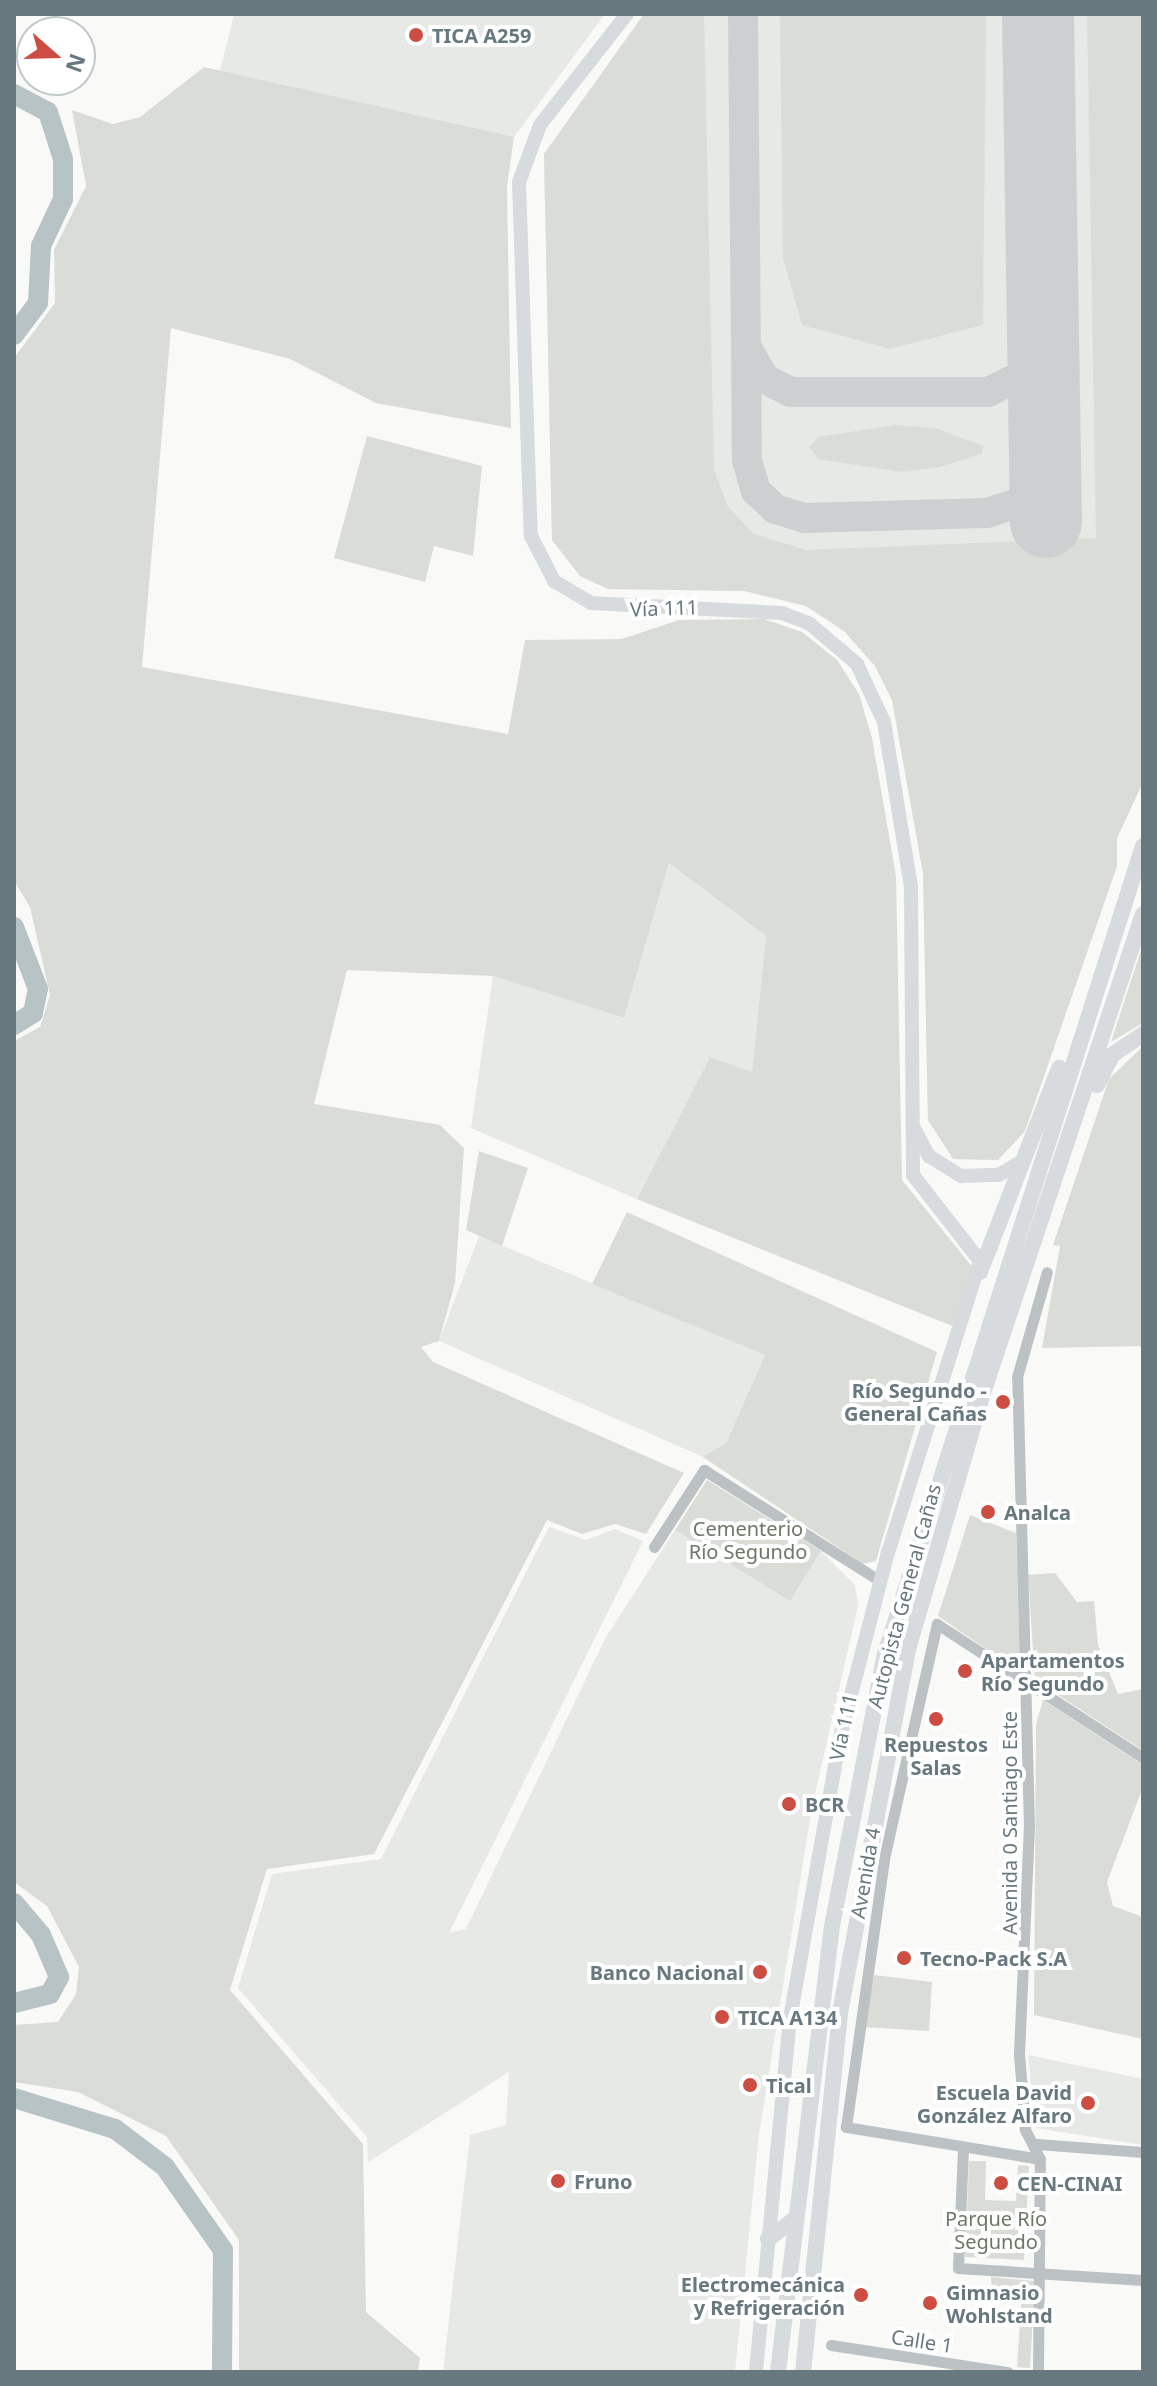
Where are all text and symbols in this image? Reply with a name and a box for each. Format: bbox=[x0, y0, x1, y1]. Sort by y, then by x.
north arrow bbox=[16, 16, 96, 96]
place label: TICA A259 bbox=[432, 23, 531, 47]
marker: TICA A259 bbox=[407, 26, 425, 44]
text: N bbox=[60, 50, 94, 77]
street label: Vía 111 bbox=[630, 595, 698, 621]
place label: Río Segundo - General Cañas bbox=[844, 1378, 987, 1425]
marker: Río Segundo - General Cañas bbox=[994, 1393, 1012, 1411]
street label: Autopista General Cañas bbox=[863, 1481, 945, 1711]
place label: Analca bbox=[1004, 1500, 1071, 1524]
marker: Analca bbox=[979, 1503, 997, 1521]
park label: Cementerio Río Segundo bbox=[689, 1517, 807, 1564]
place label: Apartamentos Río Segundo bbox=[981, 1648, 1125, 1695]
marker: Apartamentos Río Segundo bbox=[956, 1662, 974, 1680]
street label: Vía 111 bbox=[824, 1691, 862, 1763]
marker: Repuestos Salas bbox=[927, 1710, 945, 1728]
street label: Avenida 0 Santiago Este bbox=[997, 1711, 1021, 1935]
place label: Repuestos Salas bbox=[884, 1732, 988, 1779]
place label: BCR bbox=[805, 1792, 844, 1816]
marker: BCR bbox=[780, 1795, 798, 1813]
street label: Avenida 4 bbox=[845, 1826, 885, 1920]
place label: Tecno-Pack S.A bbox=[920, 1946, 1067, 1970]
marker: Tecno-Pack S.A bbox=[895, 1949, 913, 1967]
place label: Banco Nacional bbox=[590, 1960, 744, 1984]
marker: Banco Nacional bbox=[751, 1963, 769, 1981]
place label: TICA A134 bbox=[738, 2005, 837, 2029]
marker: TICA A134 bbox=[713, 2008, 731, 2026]
place label: Tical bbox=[766, 2073, 812, 2097]
marker: Tical bbox=[741, 2076, 759, 2094]
place label: Escuela David González Alfaro bbox=[917, 2080, 1072, 2127]
marker: Escuela David González Alfaro bbox=[1079, 2094, 1097, 2112]
place label: Fruno bbox=[574, 2169, 632, 2193]
place label: CEN-CINAI bbox=[1017, 2171, 1122, 2195]
marker: Fruno bbox=[549, 2172, 567, 2190]
marker: CEN-CINAI bbox=[992, 2174, 1010, 2192]
park label: Parque Río Segundo bbox=[945, 2206, 1047, 2253]
place label: Electromecánica y Refrigeración bbox=[681, 2272, 845, 2319]
place label: Gimnasio Wohlstand bbox=[946, 2280, 1053, 2327]
marker: Electromecánica y Refrigeración bbox=[852, 2286, 870, 2304]
marker: Gimnasio Wohlstand bbox=[921, 2294, 939, 2312]
street label: Calle 1 bbox=[889, 2324, 955, 2358]

